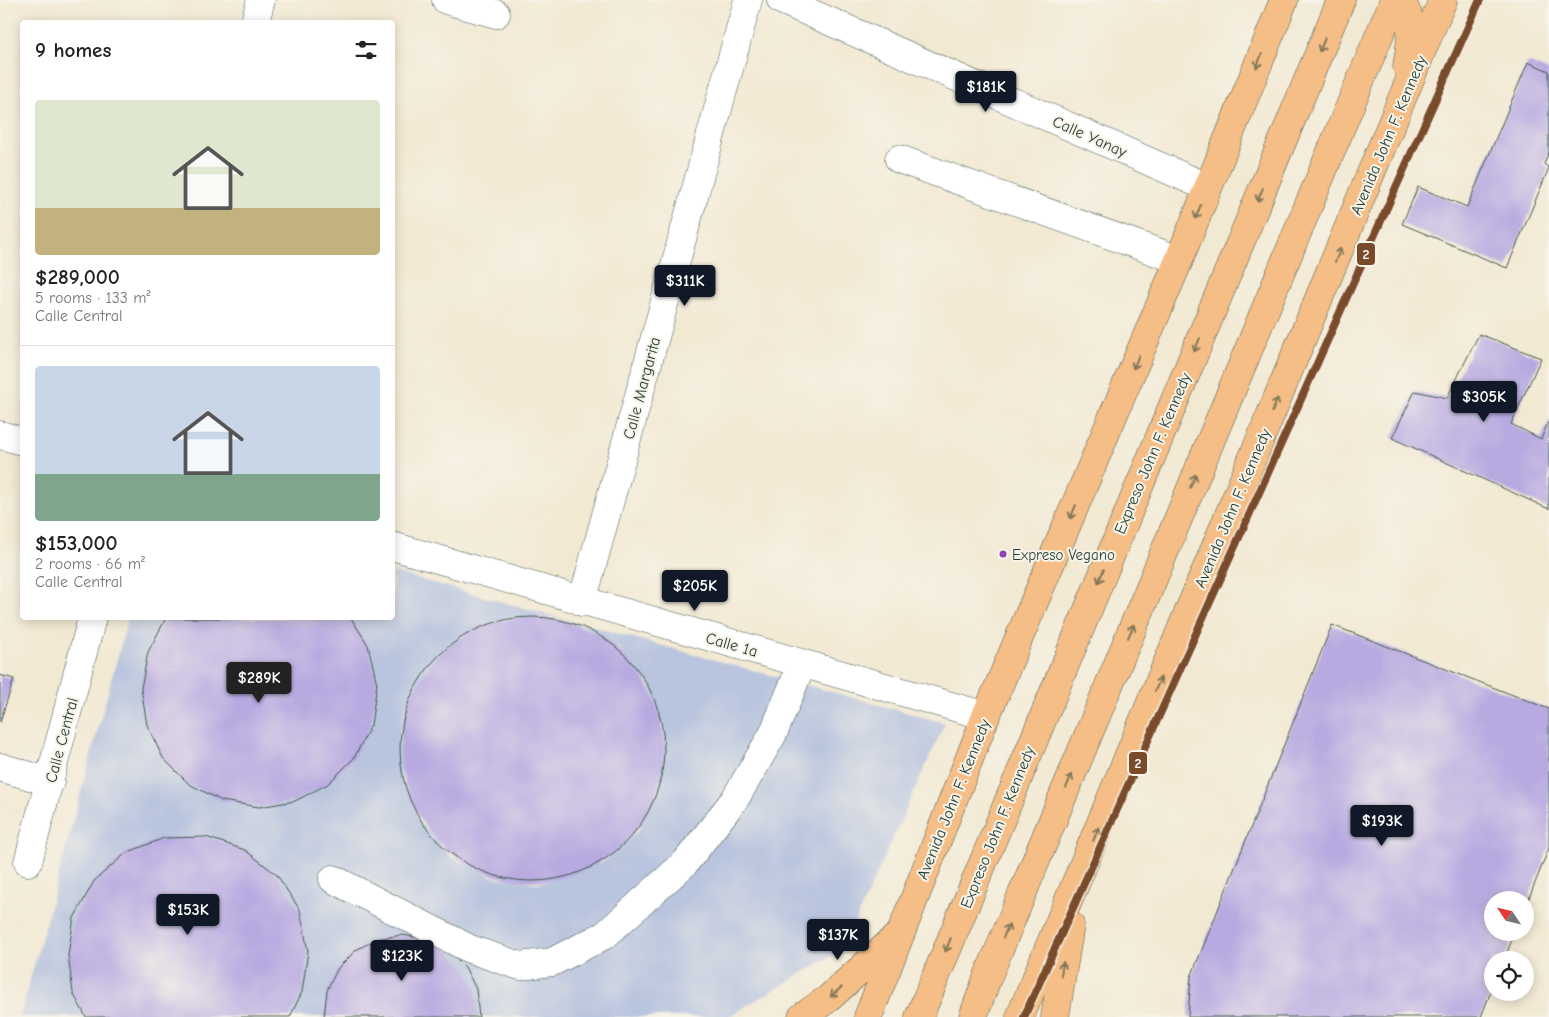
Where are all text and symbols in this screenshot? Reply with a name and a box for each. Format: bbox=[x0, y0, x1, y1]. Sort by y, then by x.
icon: filters bbox=[352, 36, 380, 64]
one-way arrow bbox=[1317, 37, 1326, 52]
text: 9 homes bbox=[35, 38, 111, 62]
street label: Avenida John F. Kennedy bbox=[1347, 52, 1431, 218]
one-way arrow bbox=[1253, 53, 1263, 68]
pin: $181K bbox=[951, 70, 1021, 113]
text: $181K bbox=[966, 78, 1006, 96]
street label: Calle Yanay bbox=[1050, 113, 1130, 162]
icon: home bbox=[163, 133, 253, 223]
one-way arrow bbox=[1254, 187, 1264, 202]
one-way arrow bbox=[1193, 204, 1202, 219]
line badge: 2 bbox=[1356, 242, 1376, 266]
text: 2 bbox=[1363, 246, 1370, 263]
one-way arrow bbox=[1333, 248, 1343, 263]
pin: $311K bbox=[650, 264, 720, 307]
text: $289,000 bbox=[35, 265, 120, 289]
text: $311K bbox=[665, 272, 705, 290]
text: 5 rooms · 133 m² bbox=[35, 289, 151, 307]
text: Calle Central bbox=[35, 307, 123, 325]
street label: Calle Margarita bbox=[620, 335, 664, 441]
one-way arrow bbox=[1192, 337, 1202, 352]
one-way arrow bbox=[1131, 354, 1141, 369]
street label: Expreso John F. Kennedy bbox=[1111, 369, 1195, 537]
pin: $305K bbox=[1449, 380, 1519, 423]
text: $305K bbox=[1462, 388, 1506, 406]
icon: home bbox=[163, 398, 253, 488]
one-way arrow bbox=[1271, 398, 1280, 413]
street label: Avenida John F. Kennedy bbox=[1191, 425, 1275, 591]
one-way arrow bbox=[1189, 474, 1199, 489]
one-way arrow bbox=[1067, 504, 1077, 519]
text: $153,000 bbox=[35, 531, 117, 555]
place label: Expreso Vegano bbox=[1012, 546, 1115, 564]
marker: Expreso Vegano bbox=[998, 549, 1008, 559]
text: 2 rooms · 66 m² bbox=[35, 555, 145, 573]
one-way arrow bbox=[1096, 568, 1106, 583]
pin: $205K bbox=[660, 570, 730, 612]
text: Calle Central bbox=[35, 573, 123, 591]
text: $205K bbox=[673, 577, 717, 595]
one-way arrow bbox=[1127, 624, 1136, 639]
street label: Calle 1a bbox=[704, 629, 760, 661]
pin: $289K bbox=[224, 662, 294, 704]
text: $289K bbox=[237, 669, 281, 687]
one-way arrow bbox=[1154, 677, 1164, 692]
street label: Calle Central bbox=[42, 696, 82, 785]
street label: Avenida John F. Kennedy bbox=[913, 716, 995, 882]
street label: Expreso John F. Kennedy bbox=[957, 743, 1039, 911]
line badge: 2 bbox=[1128, 751, 1148, 775]
text: 2 bbox=[1135, 755, 1142, 772]
one-way arrow bbox=[1064, 774, 1074, 789]
pin: $193K bbox=[1347, 804, 1417, 847]
text: $193K bbox=[1361, 812, 1403, 830]
one-way arrow bbox=[1091, 827, 1101, 842]
north arrow bbox=[1484, 891, 1534, 941]
map controls bbox=[1484, 891, 1534, 1001]
pin: $153K bbox=[153, 894, 223, 936]
text: $153K bbox=[167, 901, 209, 919]
pin: $137K bbox=[803, 918, 873, 961]
one-way arrow bbox=[1002, 924, 1012, 939]
text: $137K bbox=[818, 926, 858, 944]
one-way arrow bbox=[943, 937, 953, 952]
pin: $123K bbox=[367, 940, 437, 982]
text: $123K bbox=[382, 947, 422, 965]
button: locate bbox=[1484, 951, 1534, 1001]
one-way arrow bbox=[1058, 961, 1068, 977]
one-way arrow bbox=[829, 986, 842, 997]

